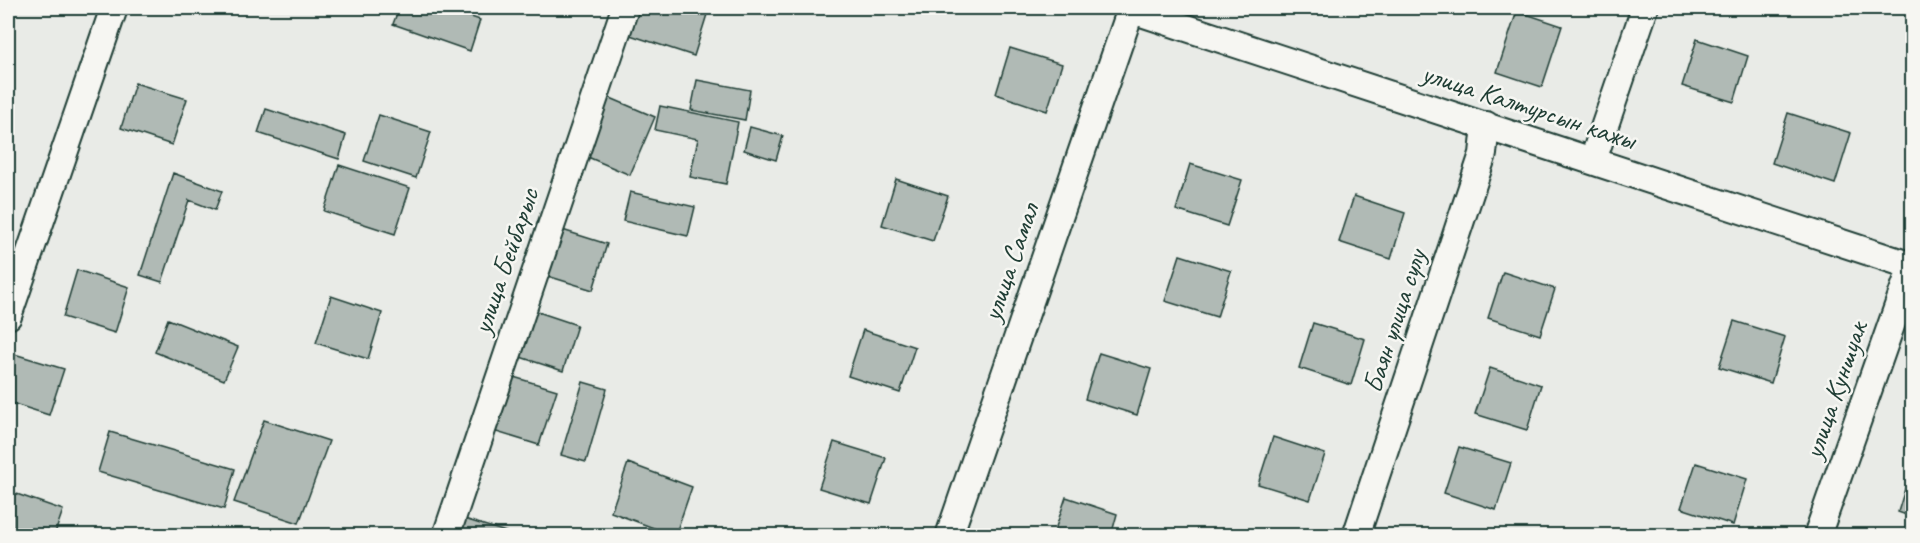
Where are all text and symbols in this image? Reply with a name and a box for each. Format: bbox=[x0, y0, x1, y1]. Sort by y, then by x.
street label: улица Калтурсын кажы bbox=[1416, 54, 1642, 158]
street label: улица Бейбарыс bbox=[463, 182, 547, 340]
street label: улица Самал bbox=[973, 197, 1047, 327]
street label: Баян улица сулу bbox=[1354, 243, 1434, 397]
street label: улица Куншуак bbox=[1795, 314, 1876, 465]

